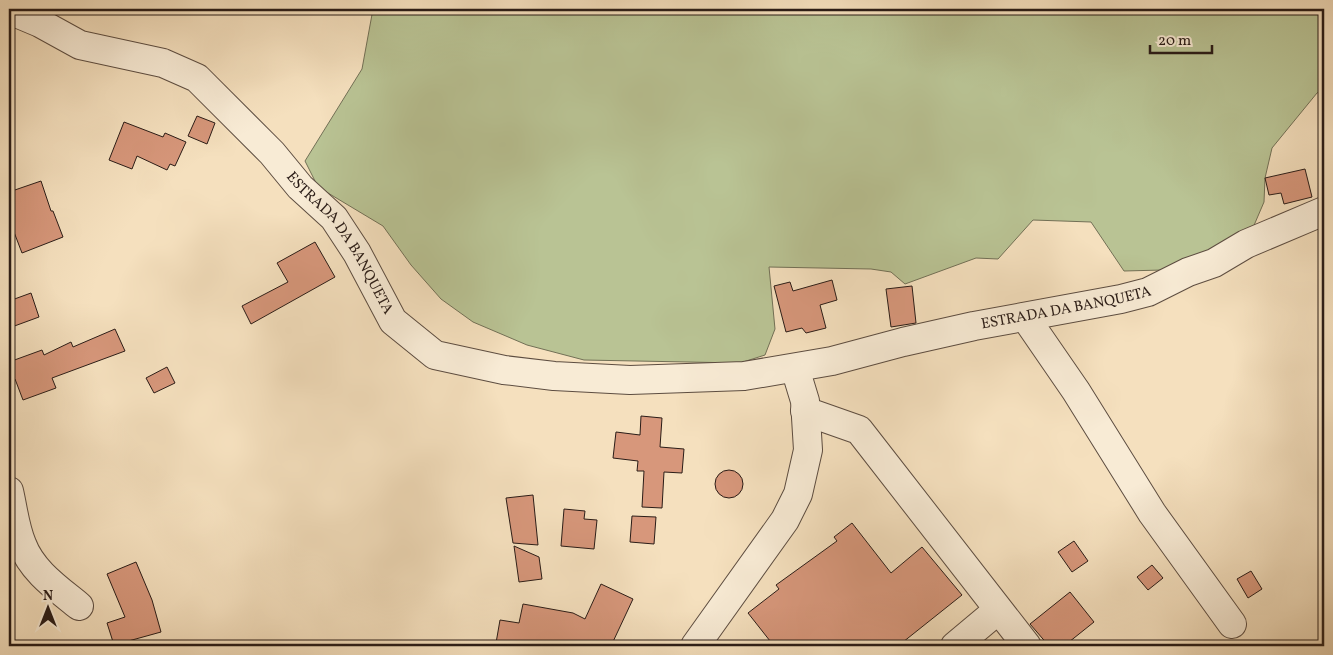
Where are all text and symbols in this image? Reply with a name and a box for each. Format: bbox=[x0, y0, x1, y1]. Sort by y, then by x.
scale bar bbox=[1150, 22, 1213, 54]
text: 20 m bbox=[1158, 31, 1191, 52]
street label: ESTRADA DA BANQUETA bbox=[281, 167, 398, 319]
street label: ESTRADA DA BANQUETA bbox=[979, 281, 1154, 335]
north arrow bbox=[22, 582, 72, 632]
text: N bbox=[43, 587, 53, 606]

